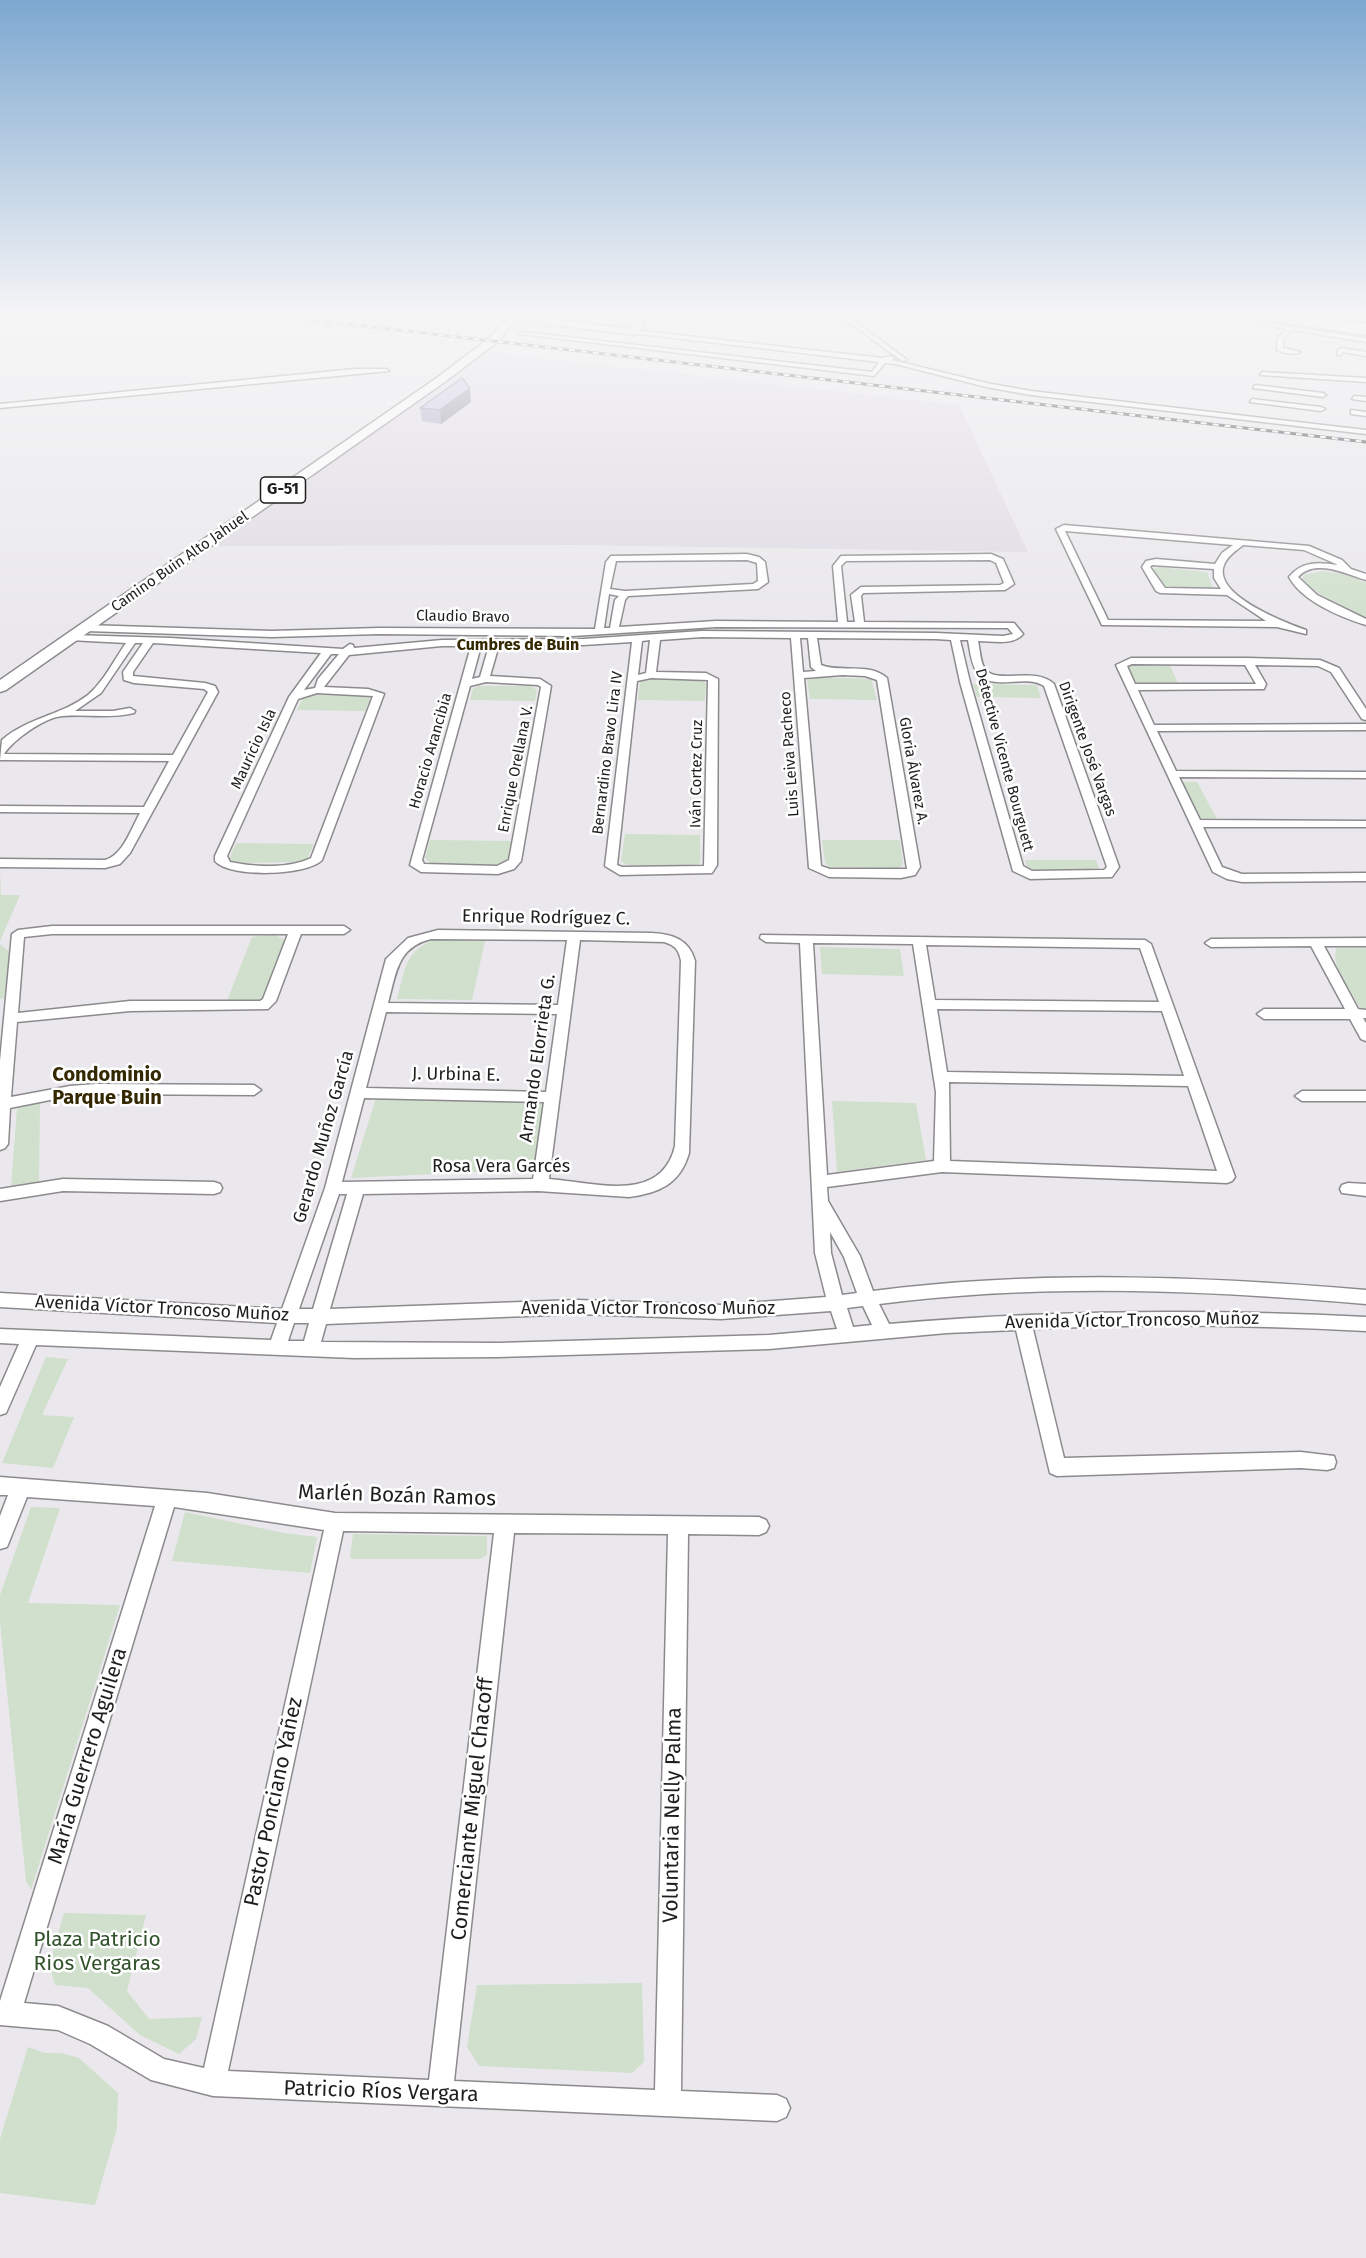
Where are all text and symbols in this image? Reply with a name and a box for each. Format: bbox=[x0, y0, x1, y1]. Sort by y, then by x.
road number: G-51 bbox=[260, 477, 306, 503]
street label: Camino Buin Alto Jahuel bbox=[108, 508, 252, 616]
street label: Claudio Bravo bbox=[416, 607, 510, 627]
district label: Cumbres de Buin bbox=[457, 636, 579, 656]
street label: Detective Vicente Bourguett bbox=[971, 666, 1037, 854]
street label: Bernardino Bravo Lira IV bbox=[589, 670, 627, 836]
street label: Dirigente José Vargas bbox=[1054, 679, 1120, 819]
street label: Horacio Arancibia bbox=[406, 691, 456, 811]
street label: Luis Leiva Pacheco bbox=[777, 691, 803, 817]
street label: Enrique Orellana V. bbox=[495, 704, 537, 834]
street label: Mauricio Isla bbox=[228, 706, 280, 792]
street label: Gloria Álvarez A. bbox=[895, 716, 931, 826]
street label: Iván Cortez Cruz bbox=[687, 720, 707, 828]
street label: Enrique Rodríguez C. bbox=[462, 906, 630, 930]
street label: Armando Elorrieta G. bbox=[515, 972, 561, 1144]
street label: Gerardo Muñoz García bbox=[289, 1048, 359, 1226]
district label: Condominio Parque Buin bbox=[52, 1063, 162, 1110]
street label: J. Urbina E. bbox=[412, 1063, 500, 1087]
street label: Rosa Vera Garcés bbox=[432, 1156, 570, 1178]
street label: Avenida Víctor Troncoso Muñoz bbox=[35, 1292, 289, 1326]
street label: Avenida Víctor Troncoso Muñoz bbox=[521, 1298, 775, 1320]
street label: Avenida Víctor Troncoso Muñoz bbox=[1005, 1308, 1259, 1334]
street label: Marlén Bozán Ramos bbox=[297, 1480, 497, 1512]
street label: María Guerrero Aguilera bbox=[43, 1645, 133, 1867]
street label: Comerciante Miguel Chacoff bbox=[447, 1676, 499, 1942]
street label: Pastor Ponciano Yañez bbox=[240, 1695, 308, 1909]
street label: Voluntaria Nelly Palma bbox=[659, 1707, 687, 1923]
park label: Plaza Patricio Rios Vergaras bbox=[33, 1927, 161, 1977]
street label: Patricio Ríos Vergara bbox=[283, 2076, 479, 2108]

